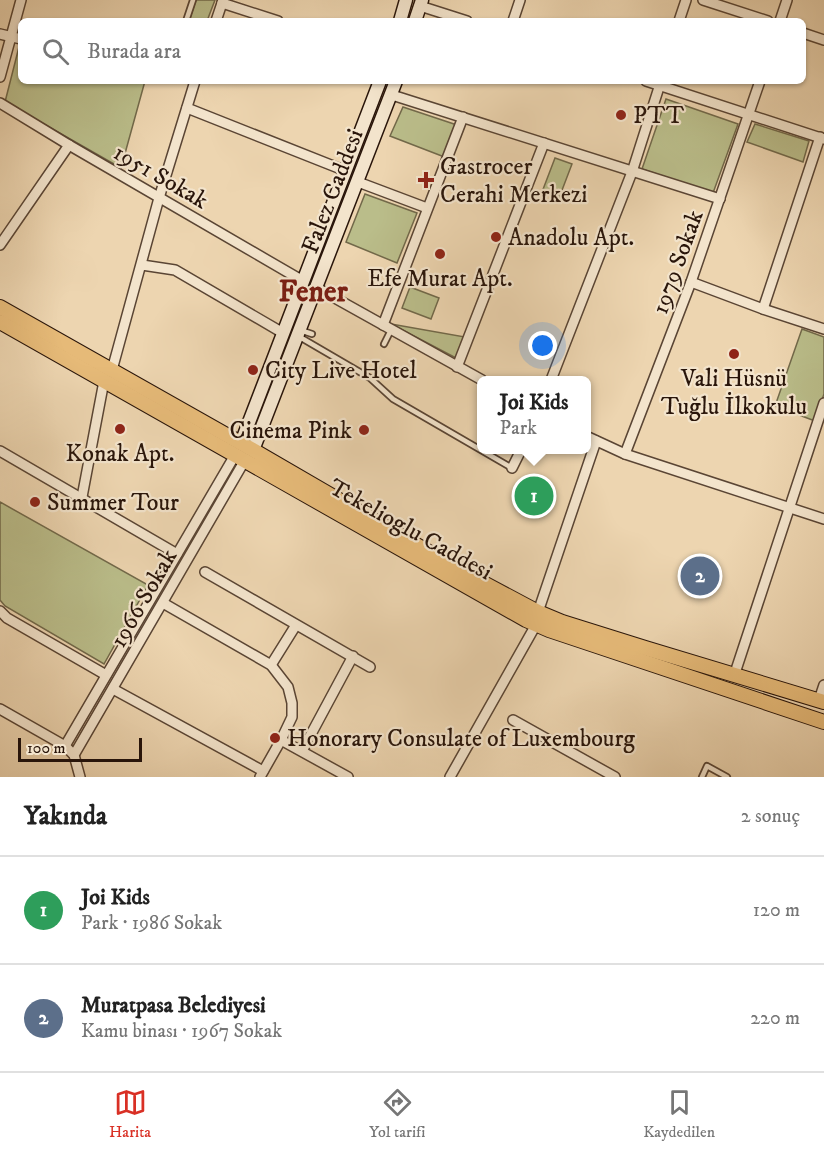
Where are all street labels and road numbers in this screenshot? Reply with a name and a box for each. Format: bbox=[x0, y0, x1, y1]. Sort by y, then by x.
street label: Falez Caddesi bbox=[295, 125, 370, 258]
street label: 1951 Sokak bbox=[108, 138, 213, 216]
street label: 1979 Sokak bbox=[645, 206, 711, 319]
street label: Tekelioglu Caddesi bbox=[324, 473, 497, 587]
street label: 1966 Sokak bbox=[104, 544, 184, 653]

